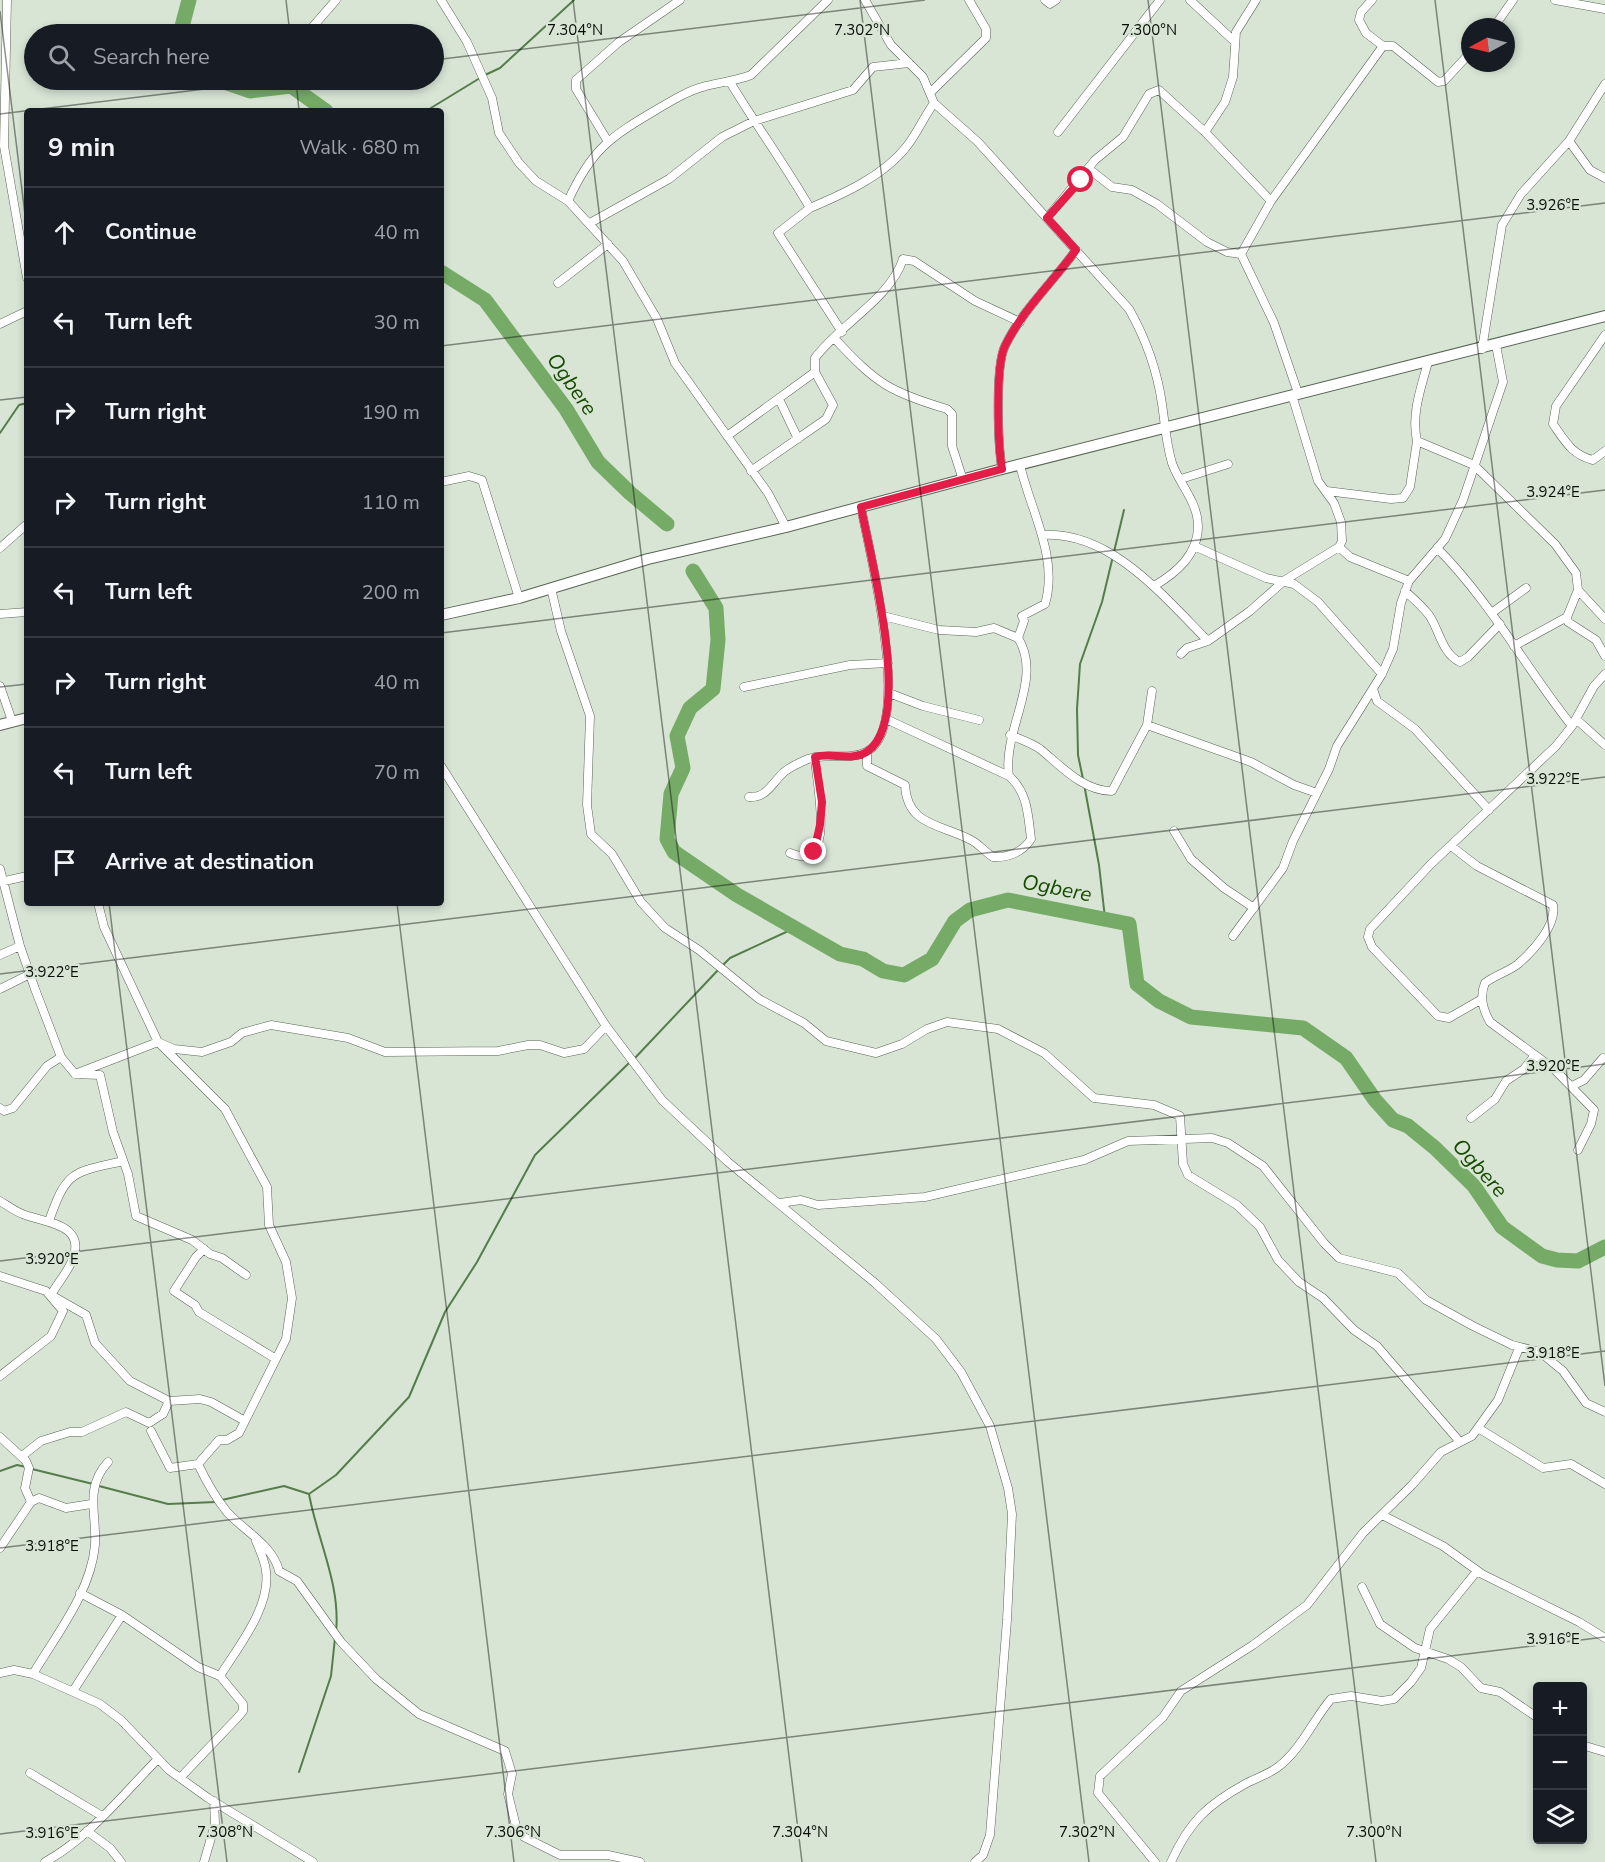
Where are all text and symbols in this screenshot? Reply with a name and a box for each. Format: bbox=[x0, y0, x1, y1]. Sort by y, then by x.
north arrow bbox=[1461, 18, 1515, 72]
text: 7.304°N bbox=[547, 20, 603, 40]
text: 7.302°N bbox=[834, 20, 890, 40]
text: 7.300°N bbox=[1121, 20, 1177, 40]
search box bbox=[24, 24, 444, 90]
icon: search bbox=[45, 41, 78, 74]
text: Search here bbox=[93, 42, 210, 72]
text: 9 min bbox=[48, 130, 115, 165]
text: Walk · 680 m bbox=[300, 134, 420, 161]
route start bbox=[1067, 166, 1093, 192]
text: 3.926°E bbox=[1526, 195, 1580, 215]
icon: ahead bbox=[48, 216, 81, 249]
text: Continue bbox=[105, 217, 196, 247]
text: 40 m bbox=[374, 219, 420, 246]
icon: left bbox=[48, 306, 81, 339]
text: Turn left bbox=[105, 307, 192, 337]
text: 30 m bbox=[374, 309, 420, 336]
water label: Ogbere bbox=[540, 347, 604, 421]
icon: right bbox=[48, 396, 81, 429]
text: Turn right bbox=[105, 397, 206, 427]
text: 190 m bbox=[362, 399, 420, 426]
text: 3.924°E bbox=[1526, 482, 1580, 502]
icon: right bbox=[48, 486, 81, 519]
text: Turn right bbox=[105, 487, 206, 517]
text: 110 m bbox=[362, 489, 420, 516]
icon: left bbox=[48, 576, 81, 609]
text: Turn left bbox=[105, 577, 192, 607]
text: 200 m bbox=[362, 579, 420, 606]
icon: right bbox=[48, 666, 81, 699]
text: Turn right bbox=[105, 667, 206, 697]
text: 40 m bbox=[374, 669, 420, 696]
icon: left bbox=[48, 756, 81, 789]
text: Turn left bbox=[105, 757, 192, 787]
text: 70 m bbox=[374, 759, 420, 786]
text: 3.922°E bbox=[1526, 769, 1580, 789]
route end bbox=[800, 838, 826, 864]
icon: arrive bbox=[48, 846, 81, 879]
text: Arrive at destination bbox=[105, 847, 314, 877]
water label: Ogbere bbox=[1020, 868, 1094, 908]
text: 3.922°E bbox=[25, 962, 79, 982]
text: 3.920°E bbox=[1526, 1056, 1580, 1076]
water label: Ogbere bbox=[1446, 1132, 1514, 1204]
text: 3.920°E bbox=[25, 1249, 79, 1269]
text: 3.918°E bbox=[1526, 1343, 1580, 1363]
text: 3.918°E bbox=[25, 1536, 79, 1556]
text: 3.916°E bbox=[1526, 1629, 1580, 1649]
map controls bbox=[1533, 1682, 1587, 1844]
button: + bbox=[1533, 1682, 1587, 1736]
button: − bbox=[1533, 1736, 1587, 1790]
button: layers bbox=[1533, 1790, 1587, 1844]
text: 7.308°N bbox=[197, 1822, 253, 1842]
text: 7.306°N bbox=[485, 1822, 541, 1842]
text: 7.304°N bbox=[772, 1822, 828, 1842]
text: 7.302°N bbox=[1059, 1822, 1115, 1842]
text: 7.300°N bbox=[1346, 1822, 1402, 1842]
text: 3.916°E bbox=[25, 1823, 79, 1843]

